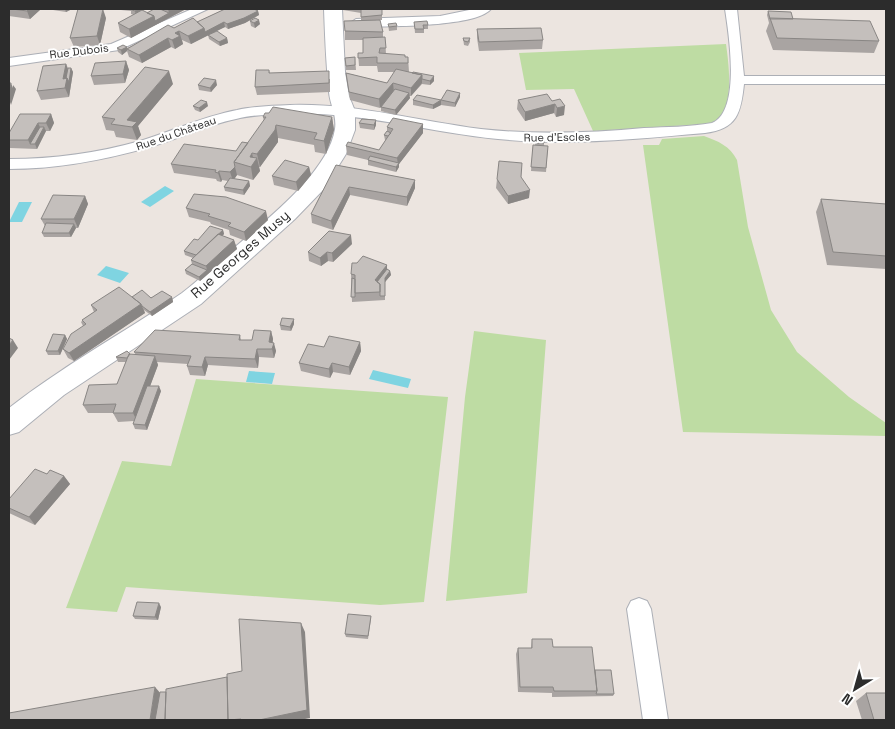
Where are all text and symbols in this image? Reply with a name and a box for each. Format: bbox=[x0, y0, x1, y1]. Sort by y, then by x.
street label: Rue Dubois bbox=[49, 40, 110, 62]
street label: Rue du Château bbox=[134, 113, 218, 153]
street label: Rue d'Escles bbox=[524, 129, 591, 145]
street label: Rue Georges Musy bbox=[187, 206, 293, 302]
north arrow bbox=[830, 664, 880, 714]
text: N bbox=[838, 689, 856, 709]

